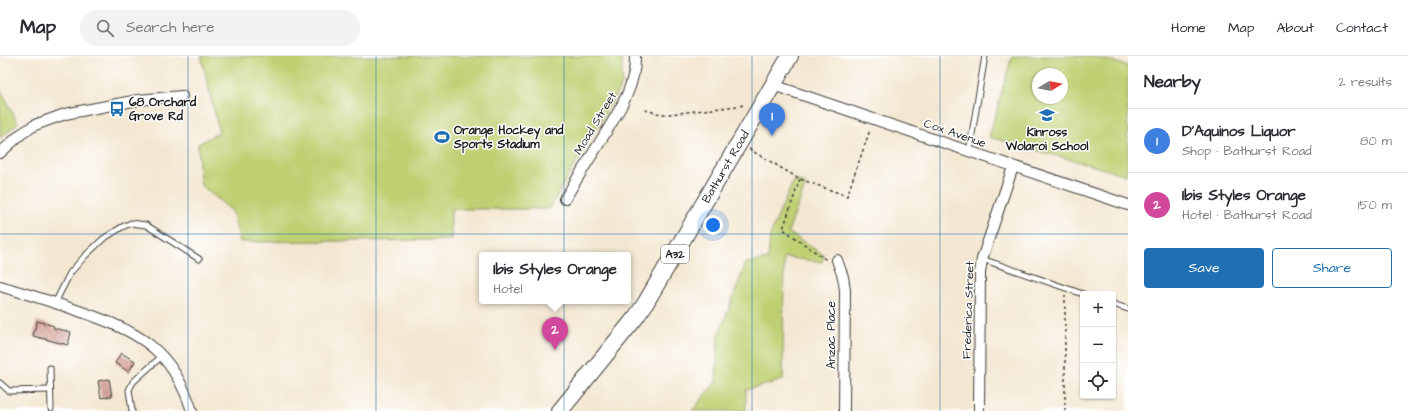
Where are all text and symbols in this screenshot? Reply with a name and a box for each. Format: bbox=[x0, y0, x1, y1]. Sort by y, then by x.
search box bbox=[80, 10, 360, 46]
text: Map bbox=[20, 14, 56, 41]
icon: search bbox=[94, 17, 116, 39]
text: Search here bbox=[126, 17, 215, 38]
text: Home bbox=[1171, 18, 1206, 38]
text: Map bbox=[1228, 18, 1254, 38]
text: About bbox=[1276, 18, 1314, 38]
text: Contact bbox=[1336, 18, 1388, 38]
north arrow bbox=[1032, 68, 1068, 104]
text: Nearby bbox=[1144, 70, 1201, 94]
text: 2 results bbox=[1338, 73, 1392, 91]
street label: Moad Street bbox=[570, 88, 621, 158]
place label: 68 Orchard Grove Rd bbox=[129, 94, 197, 125]
bus stop icon: 68 Orchard Grove Rd bbox=[108, 100, 126, 118]
pin: 1 bbox=[759, 103, 785, 136]
school or university icon: Kinross Wolaroi School bbox=[1038, 106, 1056, 124]
street label: Cox Avenue bbox=[921, 115, 989, 152]
text: D'Aquinos Liquor bbox=[1182, 121, 1296, 142]
place label: Orange Hockey and Sports Stadium bbox=[453, 122, 564, 154]
place label: Kinross Wolaroi School bbox=[1005, 124, 1088, 155]
street label: Bathurst Road bbox=[698, 127, 754, 206]
sports icon: Orange Hockey and Sports Stadium bbox=[433, 128, 451, 146]
text: 1 bbox=[1156, 132, 1158, 150]
text: 80 m bbox=[1360, 132, 1392, 150]
text: Shop · Bathurst Road bbox=[1182, 142, 1312, 160]
text: Ibis Styles Orange bbox=[1182, 185, 1306, 206]
text: 2 bbox=[1153, 196, 1161, 214]
text: 150 m bbox=[1358, 196, 1392, 214]
text: Hotel · Bathurst Road bbox=[1182, 206, 1312, 224]
your location bbox=[703, 215, 723, 235]
road number: A32 bbox=[661, 245, 689, 263]
button: Save bbox=[1144, 248, 1264, 288]
button: Share bbox=[1272, 248, 1392, 288]
popup bbox=[479, 252, 631, 304]
text: Ibis Styles Orange bbox=[493, 259, 617, 280]
street label: Frederica Street bbox=[958, 261, 979, 359]
text: Hotel bbox=[493, 280, 523, 298]
map controls bbox=[1080, 291, 1116, 399]
button: + bbox=[1080, 291, 1116, 327]
street label: Anzac Place bbox=[823, 301, 840, 369]
pin: 2 bbox=[542, 317, 568, 350]
button: − bbox=[1080, 327, 1116, 363]
button: locate bbox=[1080, 363, 1116, 399]

